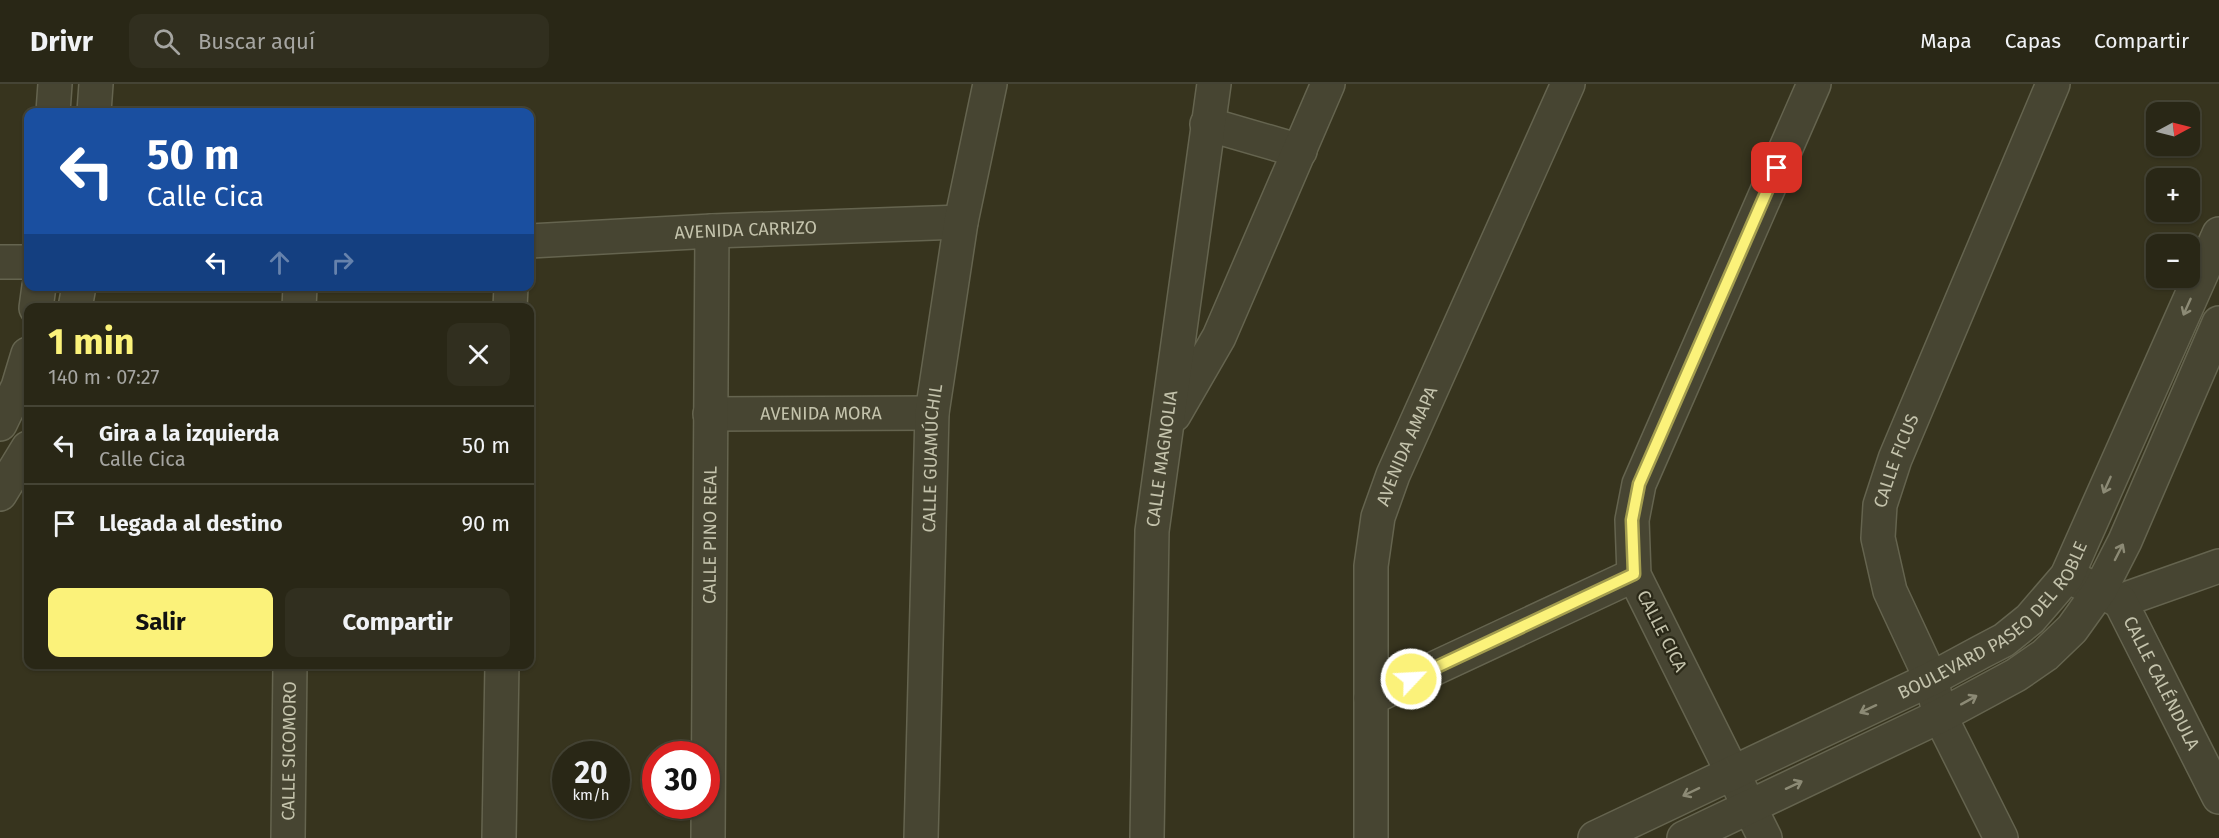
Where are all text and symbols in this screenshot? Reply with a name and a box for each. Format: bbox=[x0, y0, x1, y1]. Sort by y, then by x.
search box bbox=[129, 14, 549, 68]
text: Drivr bbox=[30, 25, 93, 58]
icon: search bbox=[150, 25, 183, 58]
text: Buscar aquí bbox=[198, 28, 315, 55]
text: Mapa bbox=[1920, 28, 1972, 54]
text: Capas bbox=[2005, 28, 2061, 54]
text: Compartir bbox=[2094, 28, 2189, 54]
north arrow bbox=[2146, 102, 2200, 156]
map controls bbox=[2146, 102, 2200, 288]
text: 50 m bbox=[147, 130, 240, 180]
icon: left bbox=[48, 132, 126, 210]
pin bbox=[1751, 142, 1802, 193]
icon: arrive bbox=[1760, 151, 1793, 184]
button: + bbox=[2146, 168, 2200, 222]
text: Calle Cica bbox=[147, 181, 264, 213]
street label: AVENIDA CARRIZO bbox=[674, 216, 817, 244]
button: − bbox=[2146, 234, 2200, 288]
icon: left bbox=[200, 246, 233, 279]
icon: ahead bbox=[263, 246, 296, 279]
icon: right bbox=[326, 246, 359, 279]
one-way arrow bbox=[2180, 297, 2192, 315]
text: 1 min bbox=[48, 320, 135, 364]
button: close bbox=[447, 323, 510, 386]
text: 140 m · 07:27 bbox=[48, 365, 159, 389]
street label: CALLE GUAMÚCHIL bbox=[918, 382, 947, 533]
street label: AVENIDA AMAPA bbox=[1372, 382, 1443, 509]
street label: CALLE MAGNOLIA bbox=[1142, 388, 1182, 528]
street label: AVENIDA MORA bbox=[760, 402, 882, 425]
street label: CALLE FICUS bbox=[1869, 410, 1924, 510]
text: Gira a la izquierda bbox=[99, 420, 279, 447]
icon: left bbox=[48, 429, 81, 462]
text: 50 m bbox=[462, 432, 510, 459]
text: Calle Cica bbox=[99, 447, 186, 471]
street label: CALLE PINO REAL bbox=[699, 466, 721, 604]
one-way arrow bbox=[2101, 476, 2112, 494]
icon: arrive bbox=[48, 507, 81, 540]
text: Llegada al destino bbox=[99, 510, 283, 537]
text: 90 m bbox=[461, 510, 510, 537]
street label: BOULEVARD PASEO DEL ROBLE bbox=[1894, 538, 2092, 704]
one-way arrow bbox=[2114, 544, 2125, 562]
street label: CALLE CICA bbox=[1632, 587, 1692, 676]
button: Salir bbox=[48, 588, 273, 657]
button: Compartir bbox=[285, 588, 510, 657]
street label: CALLE CALÉNDULA bbox=[2119, 613, 2205, 754]
position arrow bbox=[1379, 647, 1443, 711]
street label: CALLE SICOMORO bbox=[277, 681, 301, 821]
one-way arrow bbox=[1960, 694, 1978, 705]
one-way arrow bbox=[1859, 703, 1877, 715]
speed limit sign: 30 bbox=[642, 741, 720, 819]
text: 20 bbox=[574, 755, 608, 791]
one-way arrow bbox=[1784, 779, 1802, 791]
text: km/h bbox=[572, 786, 610, 804]
one-way arrow bbox=[1683, 786, 1701, 798]

